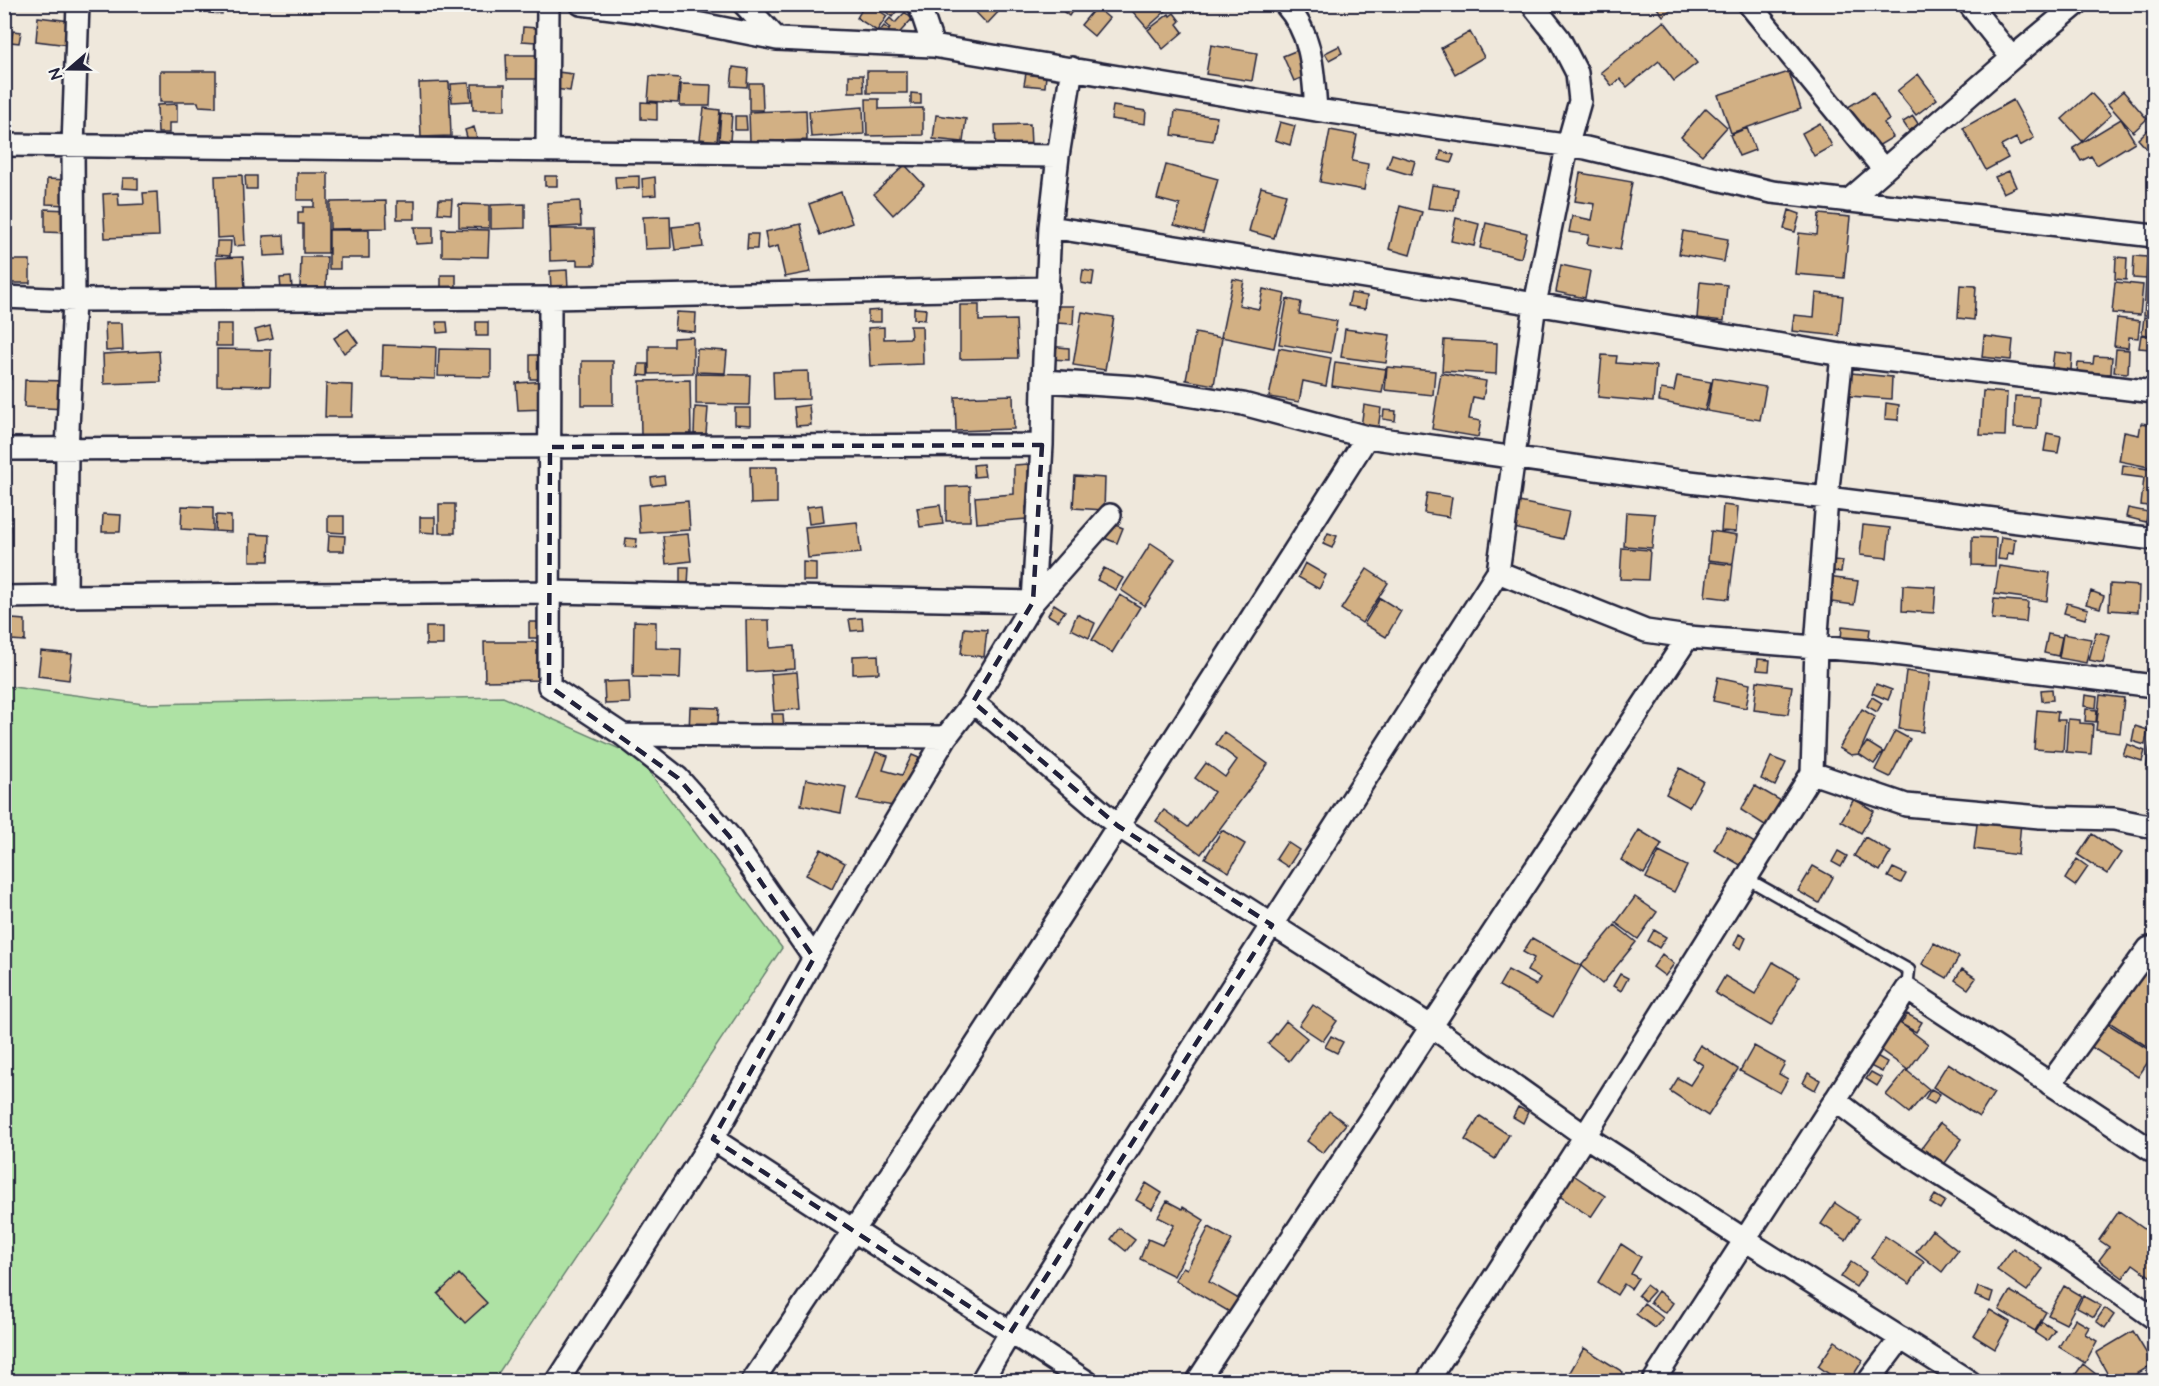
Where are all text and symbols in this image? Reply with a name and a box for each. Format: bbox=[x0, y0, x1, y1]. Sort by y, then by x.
north arrow bbox=[39, 39, 99, 99]
text: N bbox=[44, 65, 68, 82]

